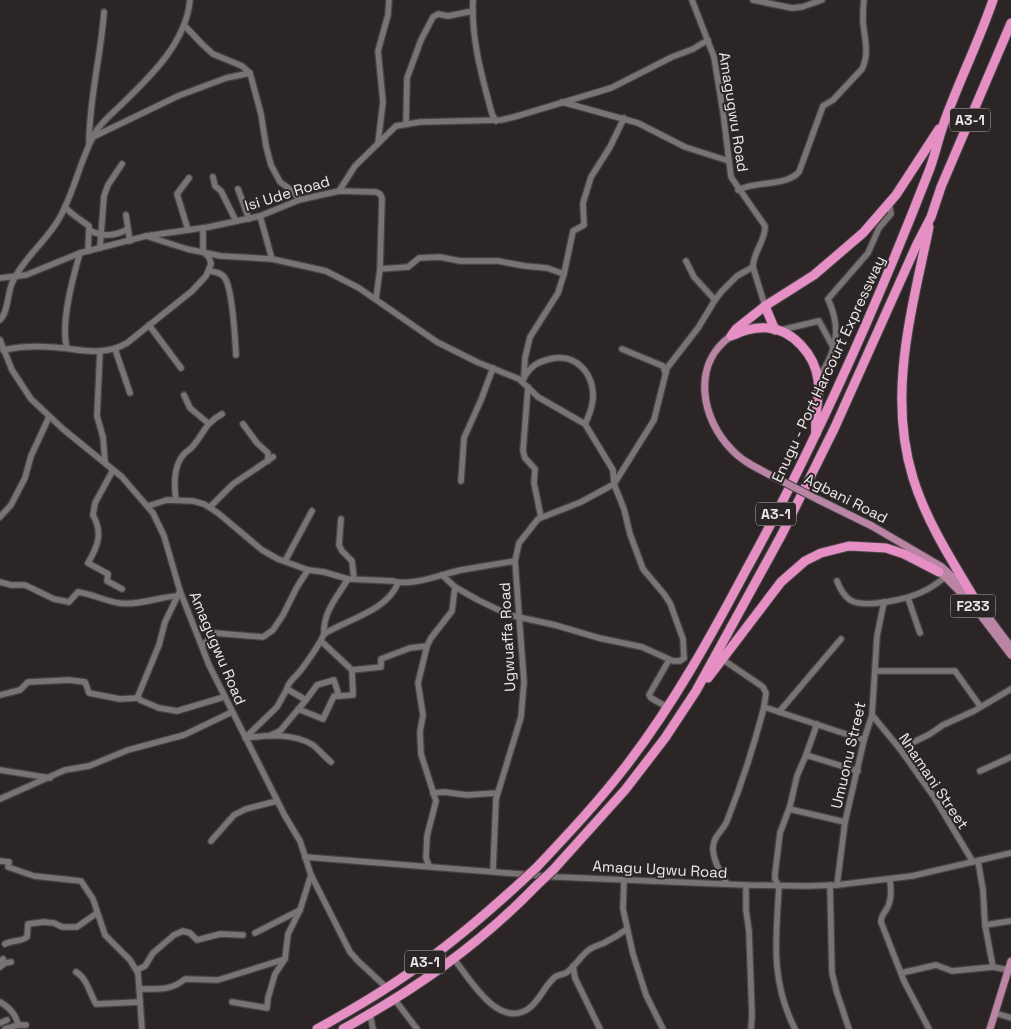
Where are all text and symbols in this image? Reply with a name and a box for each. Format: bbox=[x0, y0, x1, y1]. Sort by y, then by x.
street label: Amagugwu Road bbox=[715, 51, 753, 173]
road number: A3-1 bbox=[950, 108, 990, 132]
street label: Isi Ude Road bbox=[242, 171, 332, 215]
street label: Enugu - Port Harcourt Expressway bbox=[767, 253, 889, 485]
street label: Agbani Road bbox=[801, 469, 891, 527]
road number: A3-1 bbox=[756, 502, 796, 526]
street label: Ugwuaffa Road bbox=[495, 582, 519, 692]
street label: Amagugwu Road bbox=[186, 589, 250, 707]
road number: F233 bbox=[950, 594, 996, 618]
street label: Umuonu Street bbox=[826, 700, 870, 810]
street label: Nnamani Street bbox=[895, 729, 973, 833]
street label: Amagu Ugwu Road bbox=[592, 856, 728, 882]
road number: A3-1 bbox=[405, 950, 445, 974]

